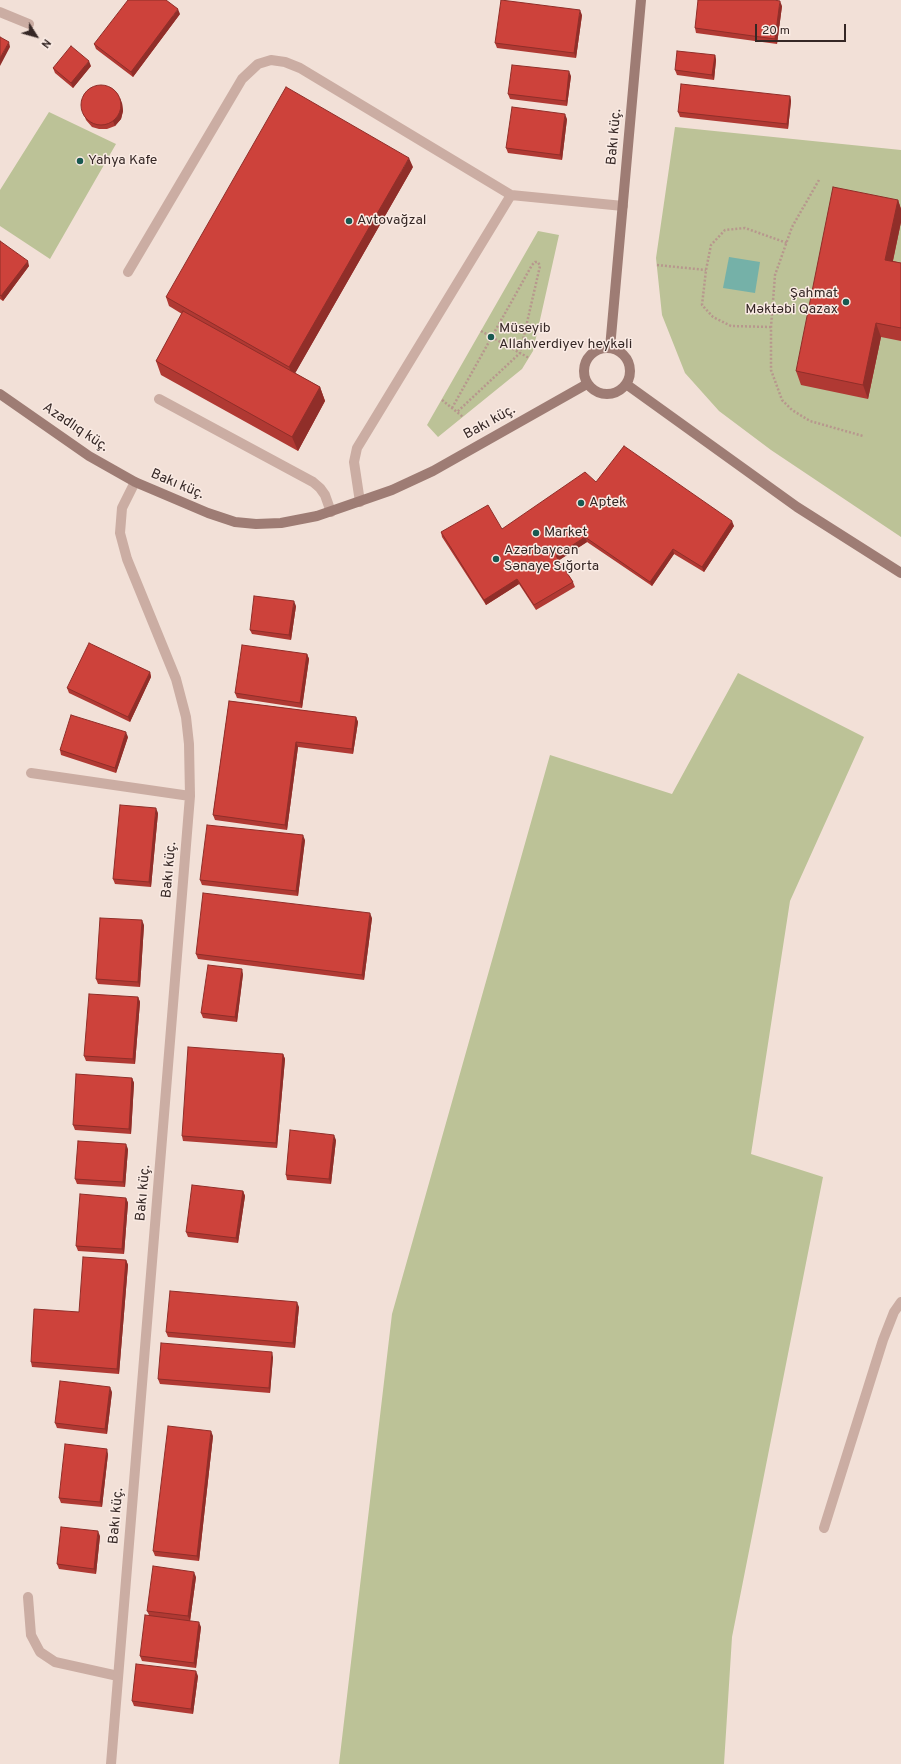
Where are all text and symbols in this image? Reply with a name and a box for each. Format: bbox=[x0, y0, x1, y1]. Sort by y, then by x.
north arrow bbox=[16, 16, 56, 56]
scale bar bbox=[757, 16, 848, 42]
text: 20 m bbox=[762, 23, 790, 39]
text: N bbox=[38, 36, 54, 51]
street label: Bakı küç. bbox=[604, 108, 626, 166]
place label: Yahya Kafe bbox=[88, 153, 157, 169]
marker: Yahya Kafe bbox=[75, 156, 85, 166]
place label: Avtovağzal bbox=[357, 213, 427, 229]
marker: Avtovağzal bbox=[344, 216, 354, 226]
place label: Şahmat Məktəbi Qazax bbox=[745, 286, 838, 318]
marker: Şahmat Məktəbi Qazax bbox=[841, 297, 851, 307]
place label: Müseyib Allahverdiyev heykəli bbox=[499, 321, 632, 354]
marker: Müseyib Allahverdiyev heykəli bbox=[486, 332, 496, 342]
street label: Azadlıq küç. bbox=[39, 400, 111, 456]
street label: Bakı küç. bbox=[461, 402, 519, 444]
street label: Bakı küç. bbox=[148, 466, 206, 504]
place label: Aptek bbox=[589, 495, 626, 511]
marker: Aptek bbox=[576, 498, 586, 508]
place label: Market bbox=[544, 525, 587, 541]
marker: Market bbox=[531, 528, 541, 538]
place label: Azərbaycan Sənaye Sığorta bbox=[504, 543, 599, 576]
marker: Azərbaycan Sənaye Sığorta bbox=[491, 554, 501, 564]
street label: Bakı küç. bbox=[159, 841, 181, 899]
street label: Bakı küç. bbox=[133, 1164, 155, 1222]
street label: Bakı küç. bbox=[106, 1487, 128, 1545]

